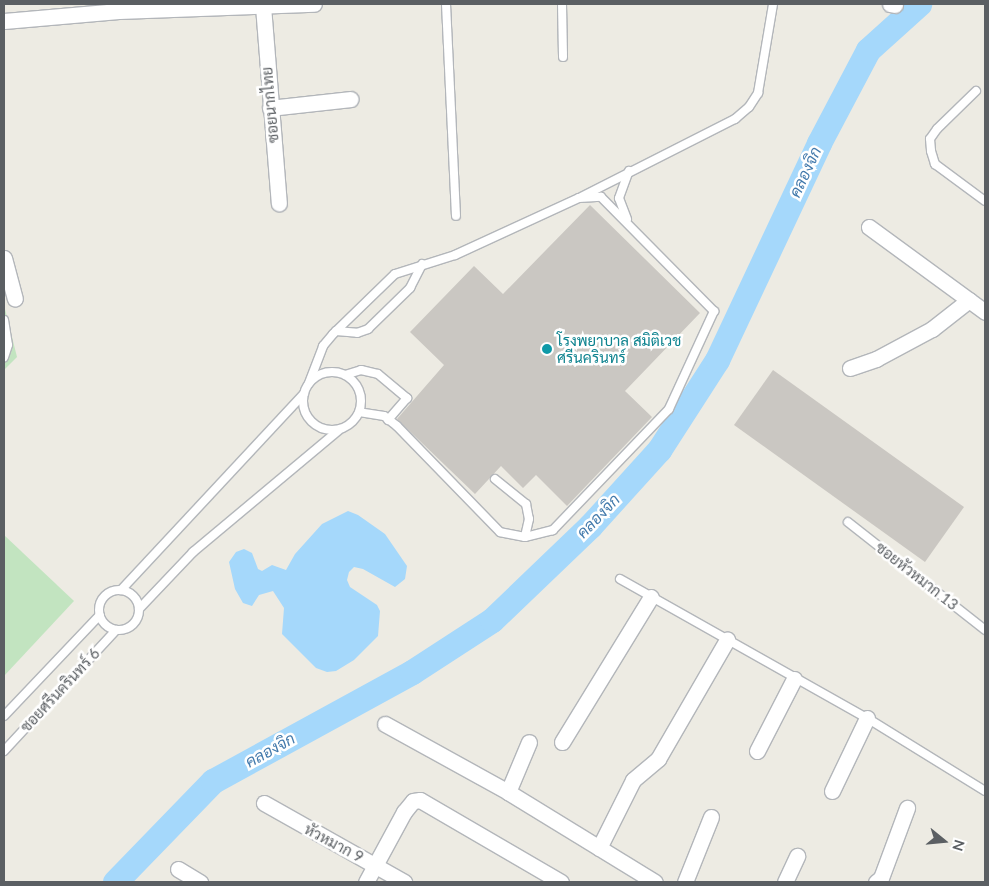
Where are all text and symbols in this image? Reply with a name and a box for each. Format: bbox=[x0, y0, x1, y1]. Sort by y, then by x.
street label: ซอยนากไทย bbox=[258, 66, 282, 144]
water label: คลองจิก bbox=[785, 144, 825, 200]
place label: โรงพยาบาล สมิติเวช ศรีนครินทร์ bbox=[557, 331, 681, 366]
marker: โรงพยาบาล สมิติเวช ศรีนครินทร์ bbox=[541, 343, 553, 355]
water label: คลองจิก bbox=[572, 490, 624, 542]
street label: ซอยหัวหมาก 13 bbox=[872, 538, 962, 614]
street label: ซอยศรีนครินทร์ 6 bbox=[17, 644, 103, 736]
water label: คลองจิก bbox=[242, 729, 298, 771]
north arrow bbox=[919, 816, 969, 866]
street label: หัวหมาก 9 bbox=[301, 820, 367, 866]
text: N bbox=[949, 838, 969, 853]

